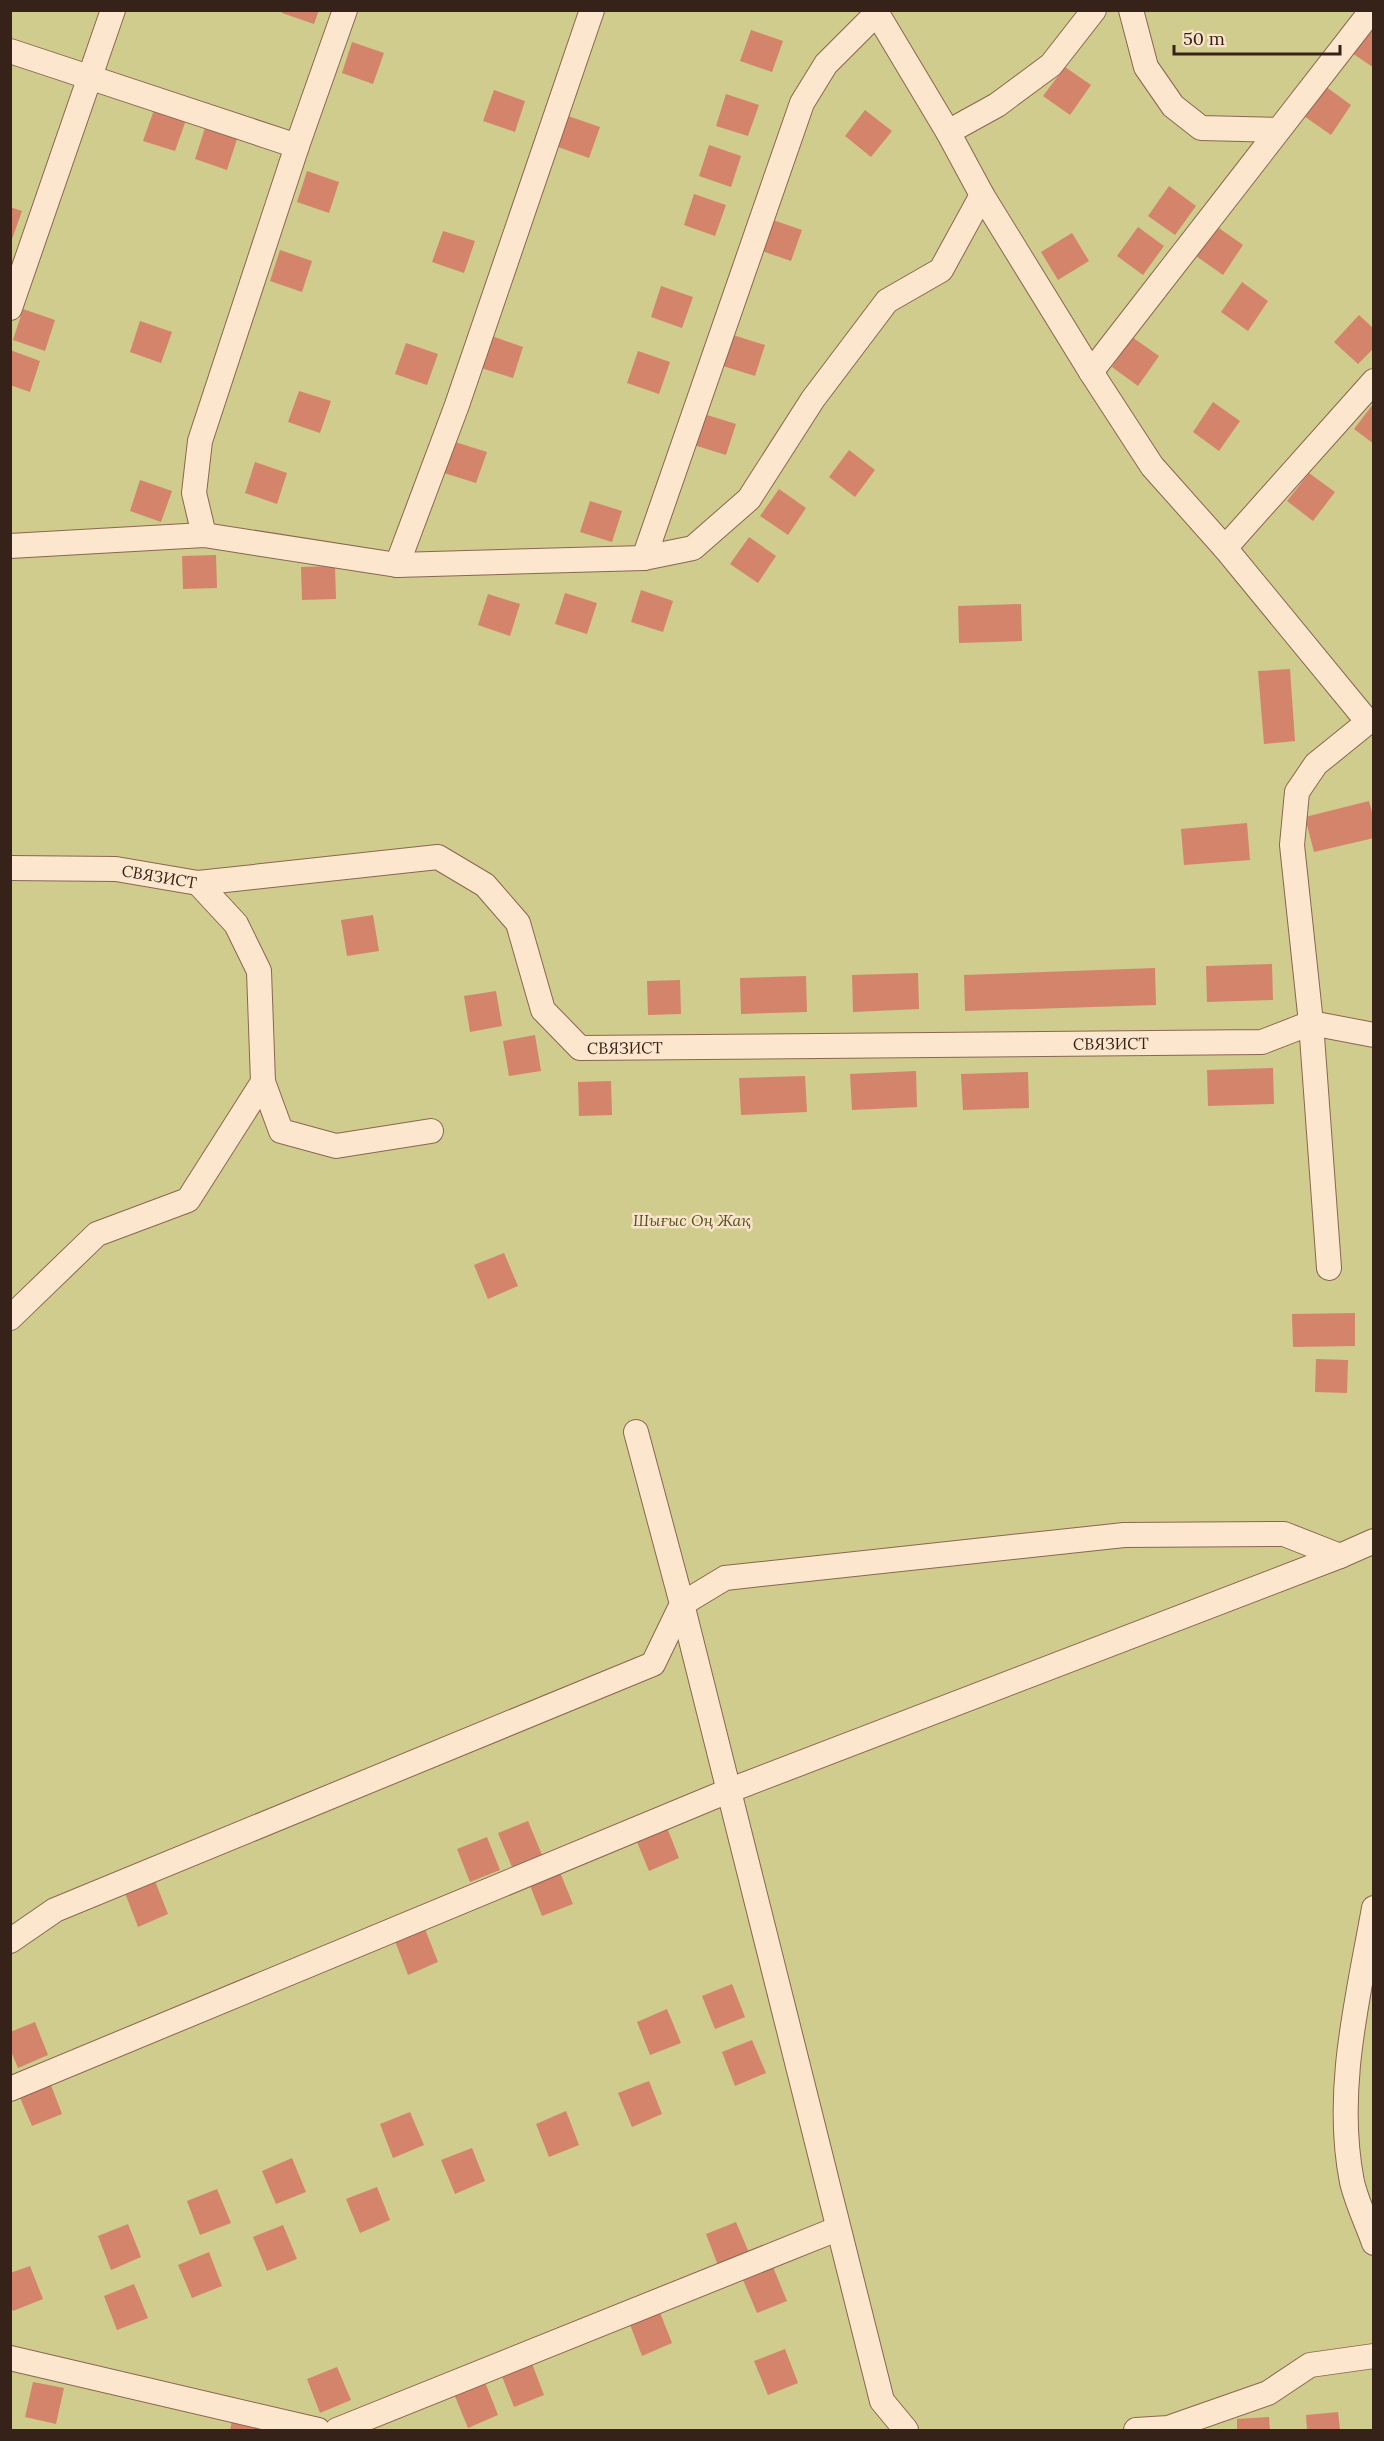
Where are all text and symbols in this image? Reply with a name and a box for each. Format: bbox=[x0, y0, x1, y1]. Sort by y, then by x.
scale bar bbox=[1174, 18, 1340, 56]
text: 50 m bbox=[1183, 27, 1225, 50]
street label: СВЯЗИСТ bbox=[120, 860, 198, 893]
street label: СВЯЗИСТ bbox=[1073, 1033, 1149, 1054]
street label: СВЯЗИСТ bbox=[587, 1037, 663, 1058]
park label: Шығыс Оң Жақ bbox=[633, 1210, 751, 1230]

